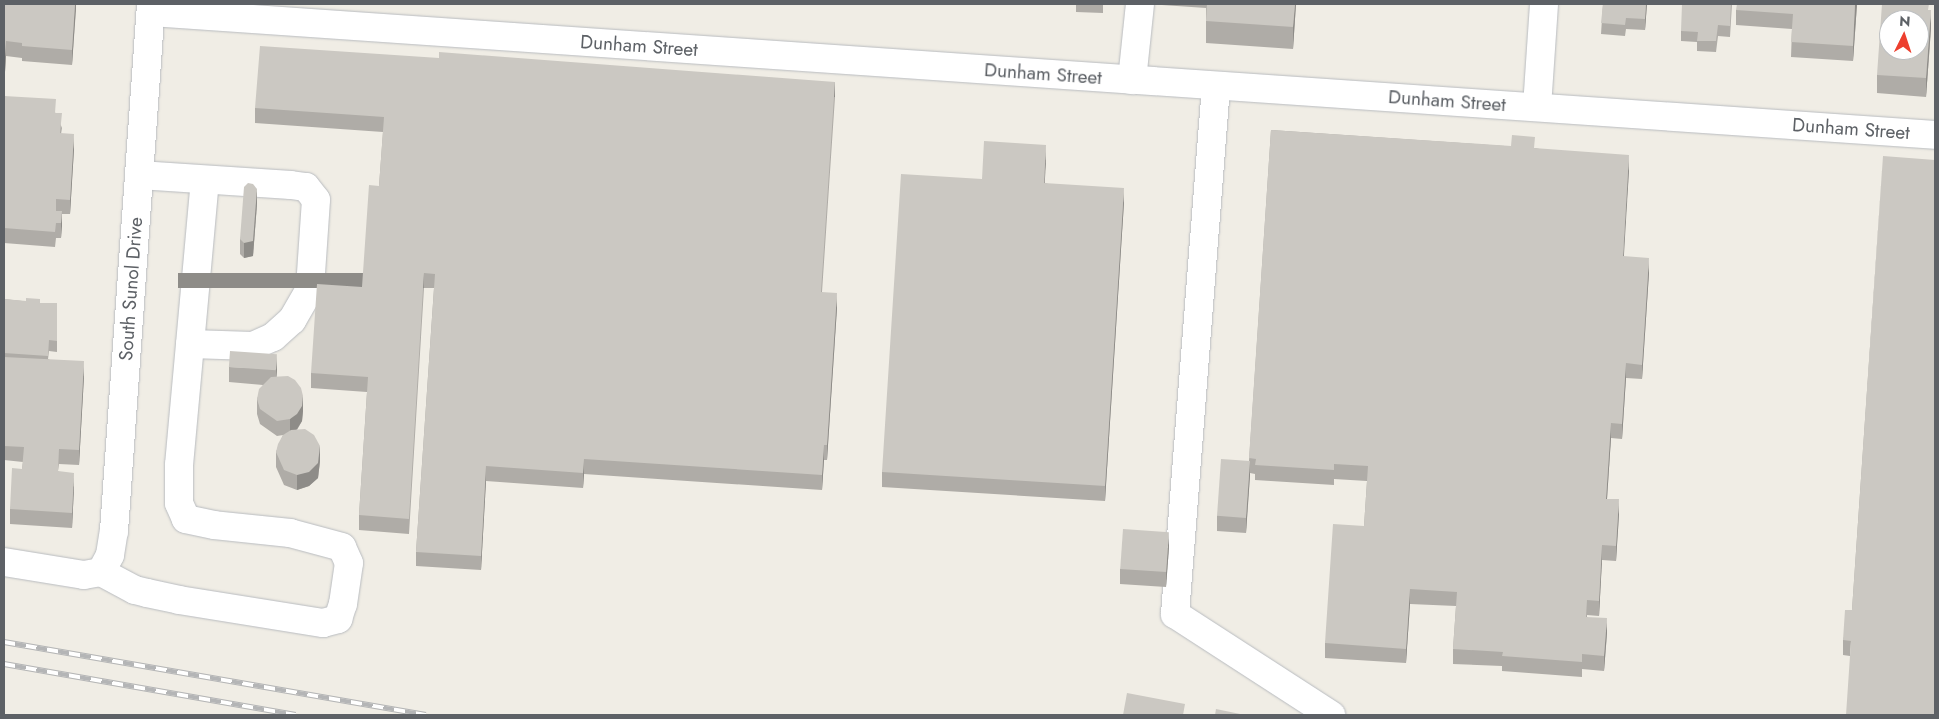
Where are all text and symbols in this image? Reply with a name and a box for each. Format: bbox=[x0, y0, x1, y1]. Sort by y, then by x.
north arrow bbox=[1879, 10, 1929, 60]
text: N bbox=[1899, 11, 1911, 31]
street label: Dunham Street bbox=[579, 31, 699, 61]
street label: Dunham Street bbox=[983, 59, 1103, 89]
street label: Dunham Street bbox=[1387, 86, 1507, 116]
street label: Dunham Street bbox=[1791, 114, 1911, 144]
street label: South Sunol Drive bbox=[115, 216, 147, 362]

